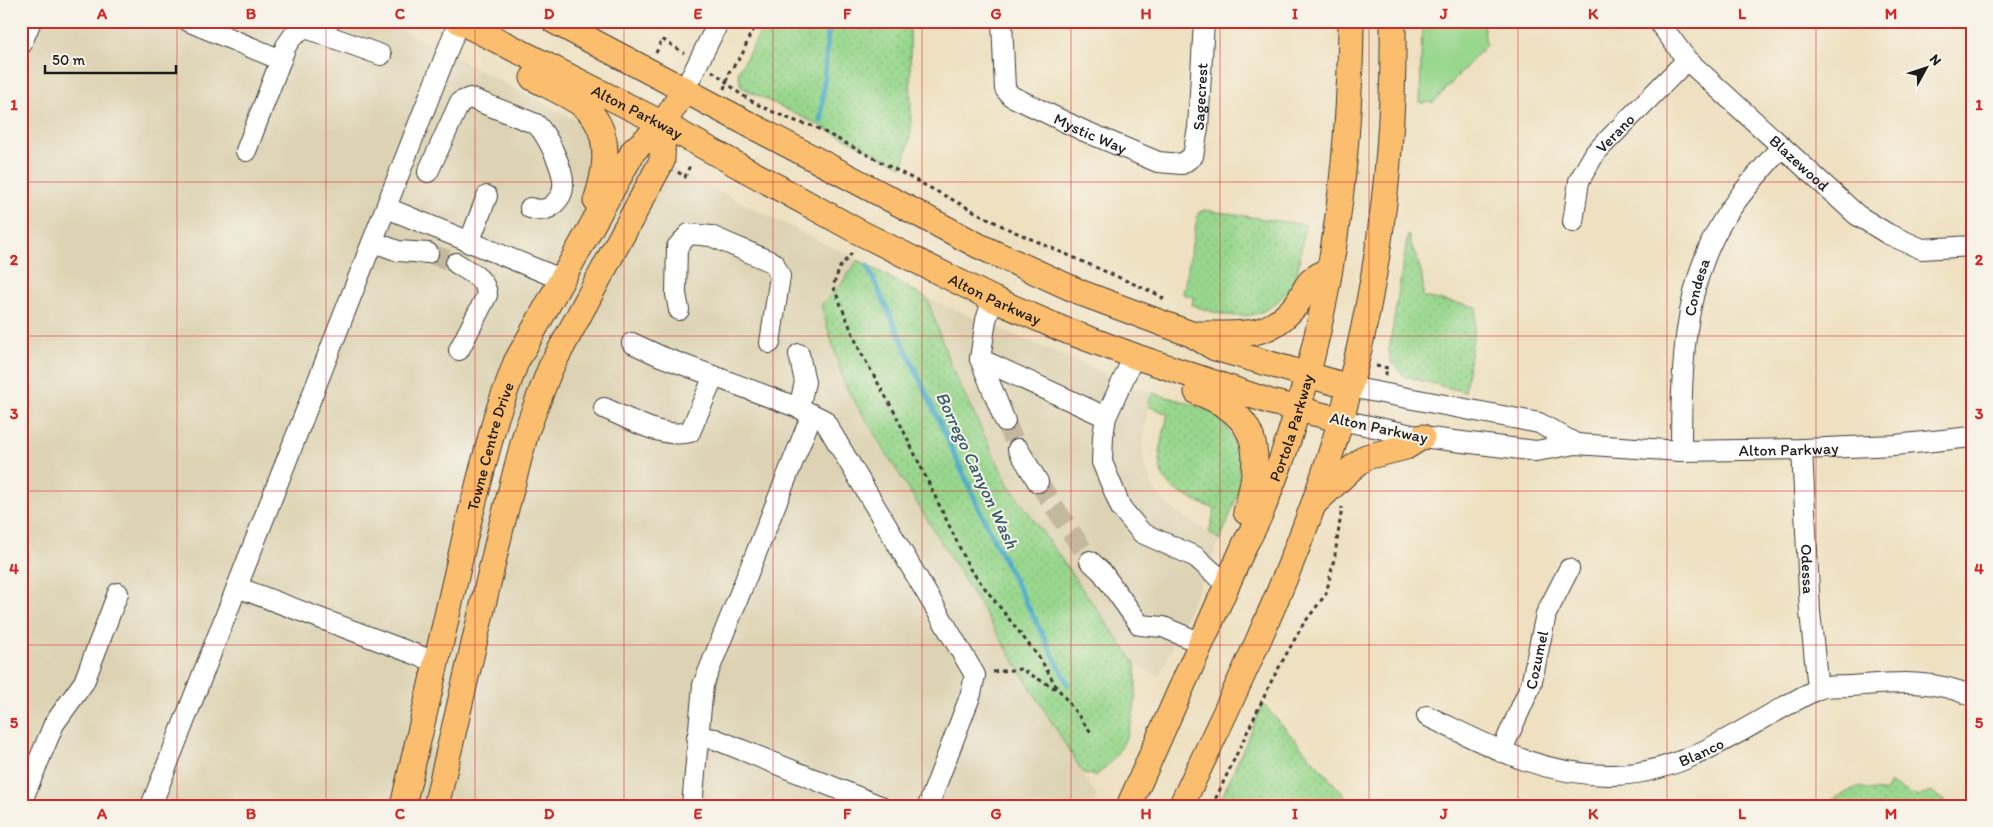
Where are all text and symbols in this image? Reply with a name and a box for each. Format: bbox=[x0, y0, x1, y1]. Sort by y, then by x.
text: A bbox=[96, 4, 108, 23]
text: B bbox=[246, 4, 257, 23]
text: C bbox=[395, 4, 406, 23]
text: D bbox=[544, 4, 555, 23]
text: E bbox=[694, 4, 703, 23]
text: F bbox=[843, 4, 852, 23]
text: G bbox=[990, 4, 1002, 23]
text: H bbox=[1140, 4, 1152, 23]
text: I bbox=[1292, 4, 1298, 23]
text: J bbox=[1439, 4, 1448, 23]
text: K bbox=[1588, 4, 1599, 23]
text: L bbox=[1738, 4, 1747, 23]
text: M bbox=[1885, 4, 1897, 23]
scale bar bbox=[45, 42, 176, 74]
north arrow bbox=[1900, 42, 1950, 92]
text: 50 m bbox=[52, 51, 85, 69]
text: N bbox=[1926, 51, 1945, 69]
street label: Sagecrest bbox=[1189, 62, 1212, 131]
street label: Alton Parkway bbox=[588, 81, 687, 143]
text: 1 bbox=[10, 95, 18, 114]
text: 1 bbox=[1975, 95, 1983, 114]
street label: Mystic Way bbox=[1051, 109, 1130, 158]
street label: Verano bbox=[1592, 110, 1639, 157]
street label: Blazewood bbox=[1765, 131, 1833, 195]
text: 2 bbox=[10, 250, 19, 269]
text: 2 bbox=[1975, 250, 1984, 269]
street label: Condesa bbox=[1680, 255, 1714, 318]
street label: Alton Parkway bbox=[946, 269, 1045, 329]
street label: Portola Parkway bbox=[1265, 372, 1317, 484]
street label: Towne Centre Drive bbox=[463, 379, 518, 513]
water label: Borrego Canyon Wash bbox=[931, 388, 1023, 553]
text: 3 bbox=[10, 404, 19, 423]
text: 3 bbox=[1975, 404, 1984, 423]
street label: Alton Parkway bbox=[1328, 408, 1430, 447]
street label: Alton Parkway bbox=[1738, 438, 1839, 460]
street label: Odessa bbox=[1797, 543, 1818, 594]
text: 4 bbox=[9, 559, 19, 578]
text: 4 bbox=[1974, 559, 1984, 578]
street label: Cozumel bbox=[1521, 628, 1552, 691]
text: 5 bbox=[10, 713, 19, 732]
text: 5 bbox=[1975, 713, 1984, 732]
street label: Blanco bbox=[1676, 734, 1727, 771]
text: A bbox=[96, 804, 108, 823]
text: B bbox=[246, 804, 257, 823]
text: C bbox=[395, 804, 406, 823]
text: D bbox=[544, 804, 555, 823]
text: E bbox=[694, 804, 703, 823]
text: F bbox=[843, 804, 852, 823]
text: G bbox=[990, 804, 1002, 823]
text: H bbox=[1140, 804, 1152, 823]
text: I bbox=[1292, 804, 1298, 823]
text: J bbox=[1439, 804, 1448, 823]
text: K bbox=[1588, 804, 1599, 823]
text: L bbox=[1738, 804, 1747, 823]
text: M bbox=[1885, 804, 1897, 823]

